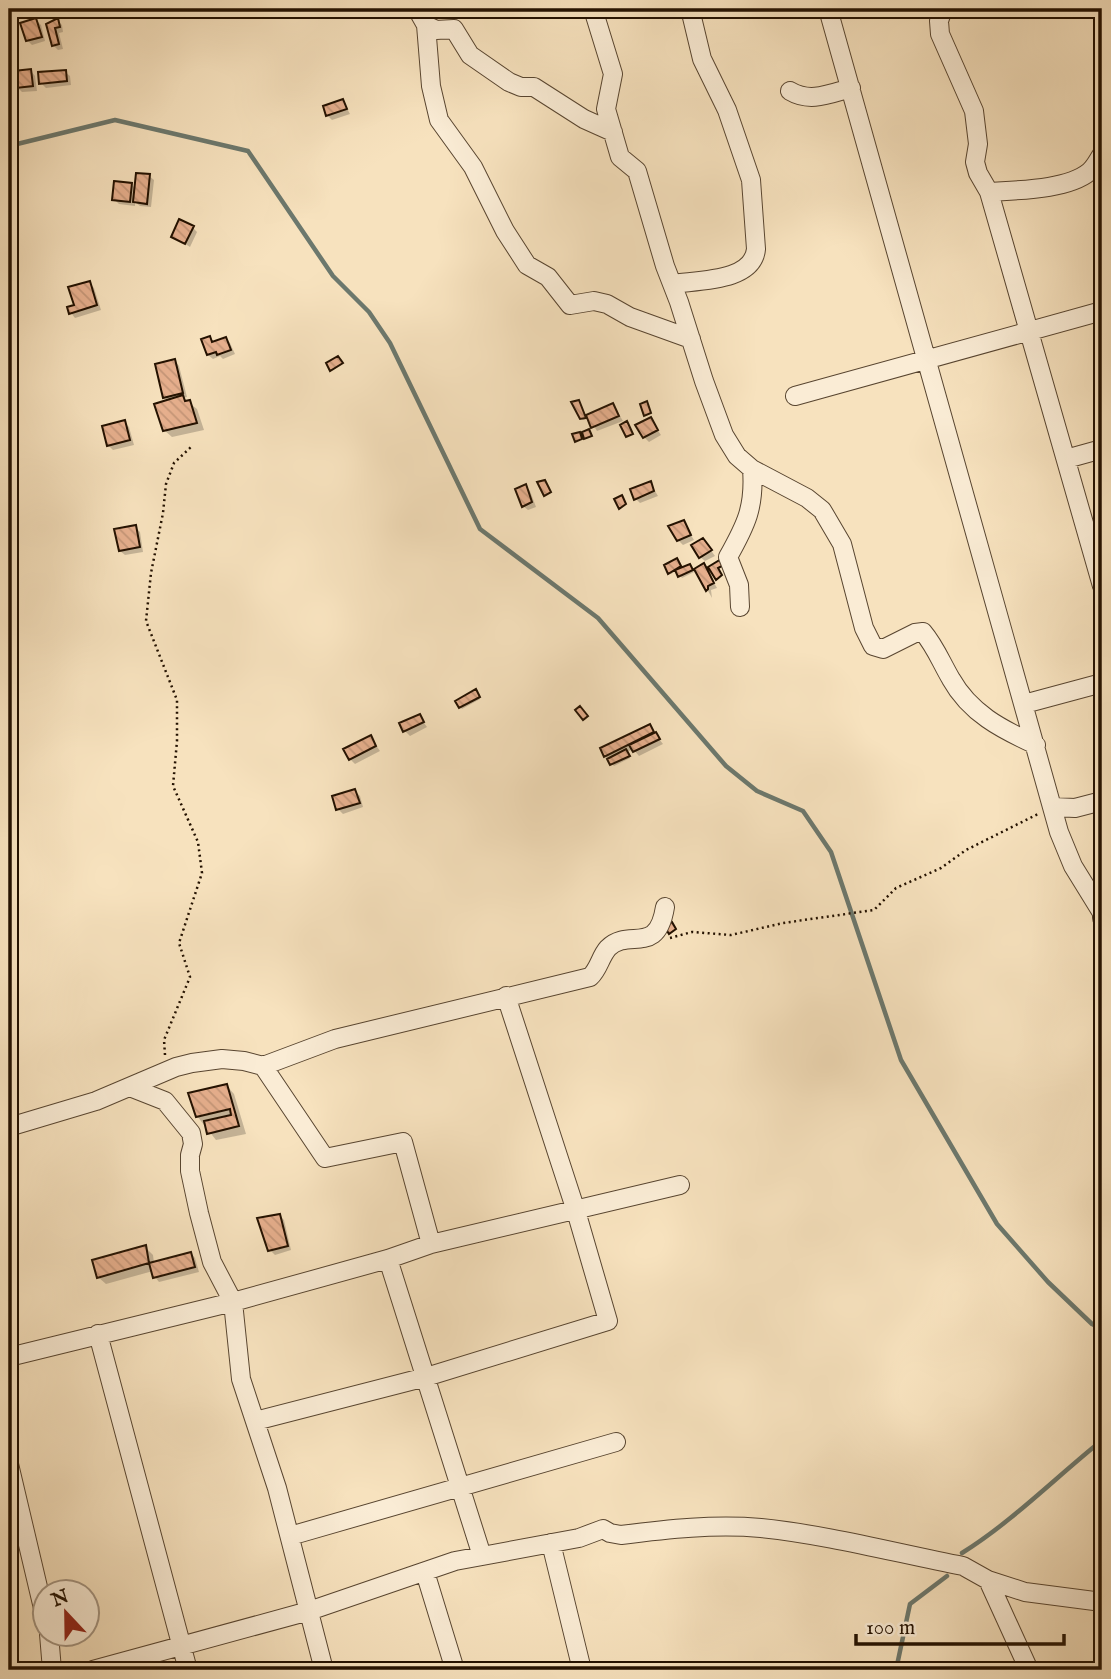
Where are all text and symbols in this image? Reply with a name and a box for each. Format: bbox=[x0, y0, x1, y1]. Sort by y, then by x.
north arrow bbox=[32, 1578, 102, 1648]
text: N bbox=[47, 1585, 73, 1614]
scale bar bbox=[856, 1602, 1064, 1646]
text: 100 m bbox=[866, 1615, 915, 1642]

